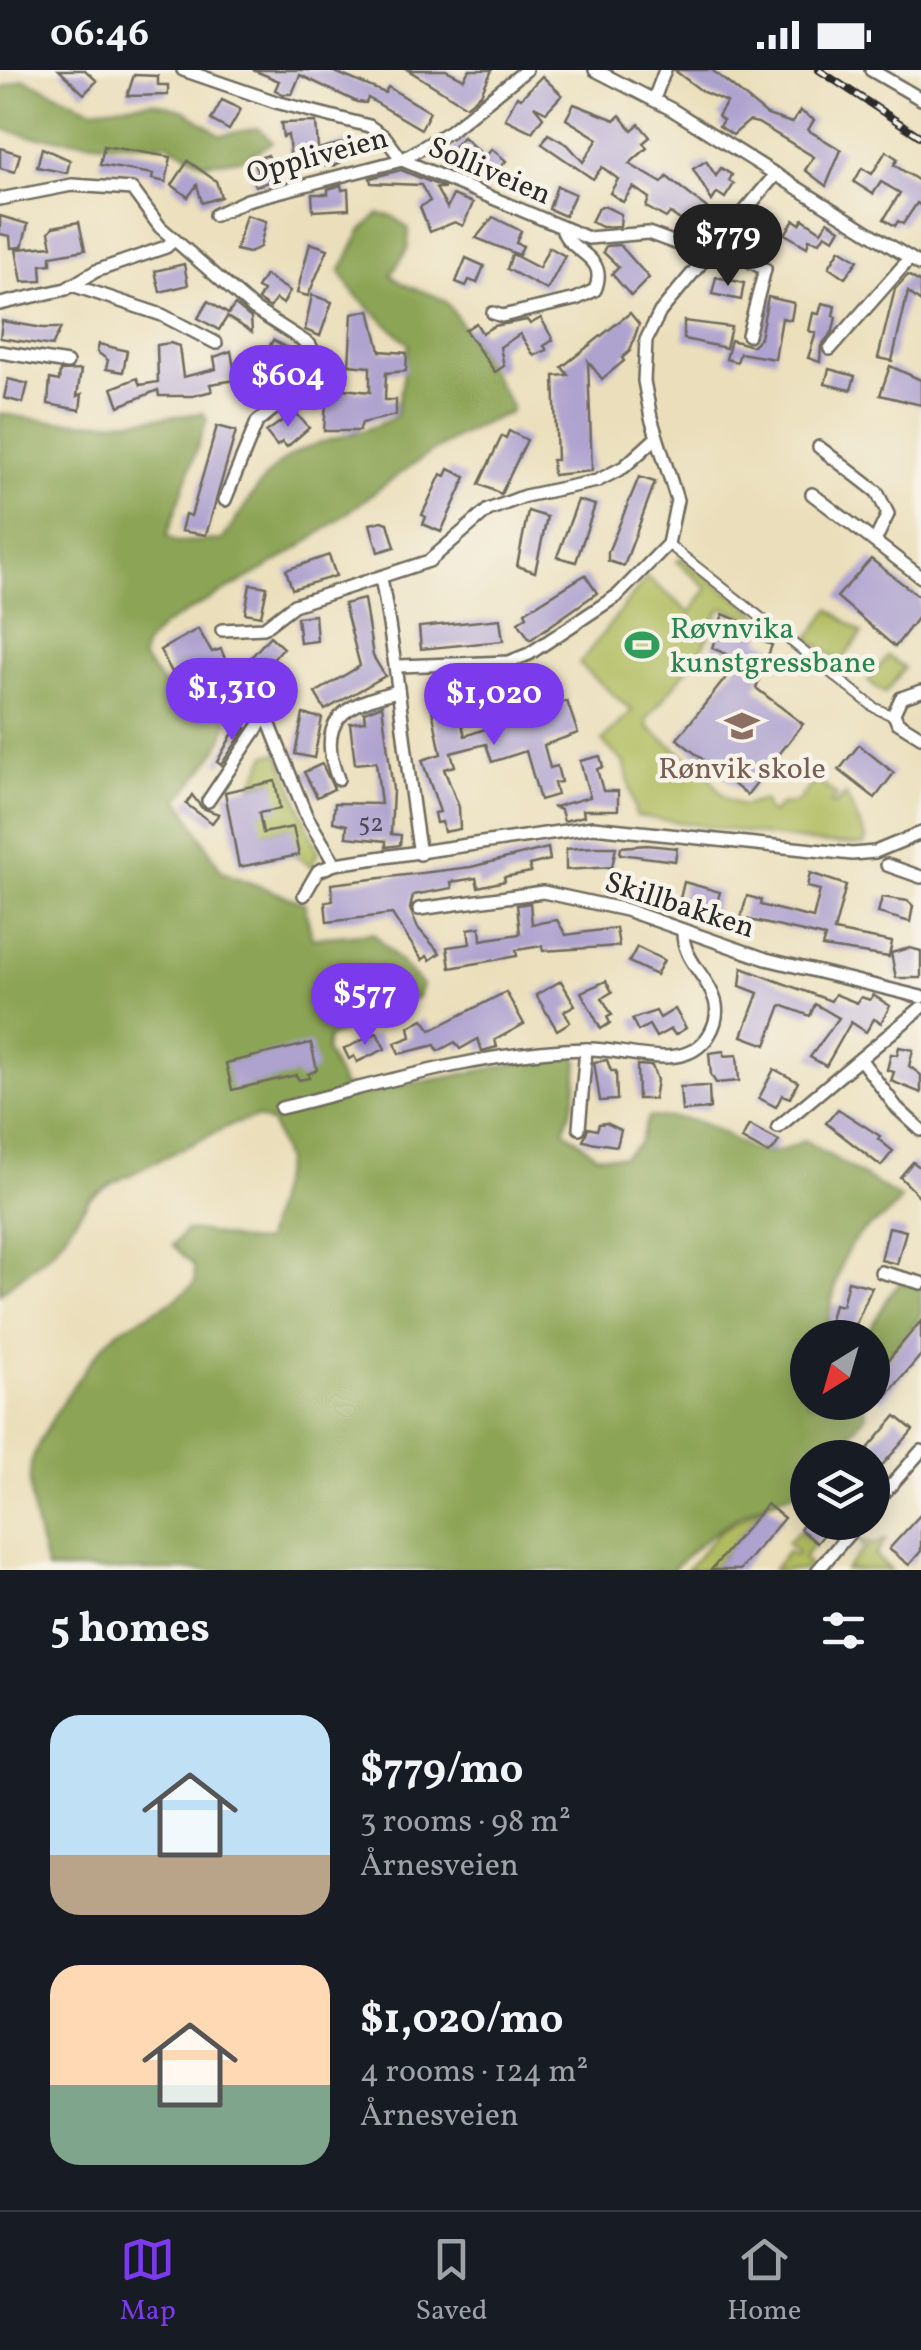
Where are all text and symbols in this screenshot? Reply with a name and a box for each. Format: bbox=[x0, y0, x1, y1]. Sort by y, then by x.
text: 06:46 bbox=[50, 9, 149, 62]
street label: Oppliveien bbox=[242, 118, 393, 196]
street label: Solliveien bbox=[421, 127, 557, 217]
pin: $779 bbox=[669, 204, 787, 289]
text: $779 bbox=[695, 214, 761, 258]
pin: $604 bbox=[229, 345, 347, 430]
text: $604 bbox=[251, 355, 325, 399]
place label: Røvnvika kunstgressbane bbox=[670, 609, 876, 685]
sports icon: Røvnvika kunstgressbane bbox=[623, 626, 661, 664]
pin: $1,310 bbox=[151, 658, 313, 743]
pin: $1,020 bbox=[413, 663, 575, 748]
text: $1,310 bbox=[188, 668, 276, 712]
text: $1,020 bbox=[446, 673, 542, 717]
school or university icon: Rønvik skole bbox=[723, 707, 761, 745]
place label: Rønvik skole bbox=[658, 749, 826, 791]
house number: 52 bbox=[358, 807, 384, 842]
street label: Skillbakken bbox=[599, 862, 760, 950]
pin: $577 bbox=[306, 963, 424, 1048]
text: $577 bbox=[333, 973, 397, 1017]
north arrow bbox=[790, 1320, 890, 1420]
map controls bbox=[790, 1320, 890, 1540]
button: layers bbox=[790, 1440, 890, 1540]
text: 5 homes bbox=[50, 1601, 210, 1660]
icon: filters bbox=[816, 1603, 871, 1658]
text: $779/mo bbox=[360, 1742, 523, 1801]
icon: home bbox=[130, 1755, 250, 1875]
text: 3 rooms · 98 m² bbox=[360, 1801, 571, 1845]
text: Årnesveien bbox=[360, 1845, 519, 1889]
text: $1,020/mo bbox=[360, 1992, 563, 2051]
icon: home bbox=[130, 2005, 250, 2125]
text: 4 rooms · 124 m² bbox=[360, 2051, 588, 2095]
text: Årnesveien bbox=[360, 2095, 519, 2139]
tab: Map bbox=[120, 2232, 176, 2331]
tab: Saved bbox=[415, 2232, 488, 2331]
tab: Home bbox=[727, 2232, 801, 2331]

